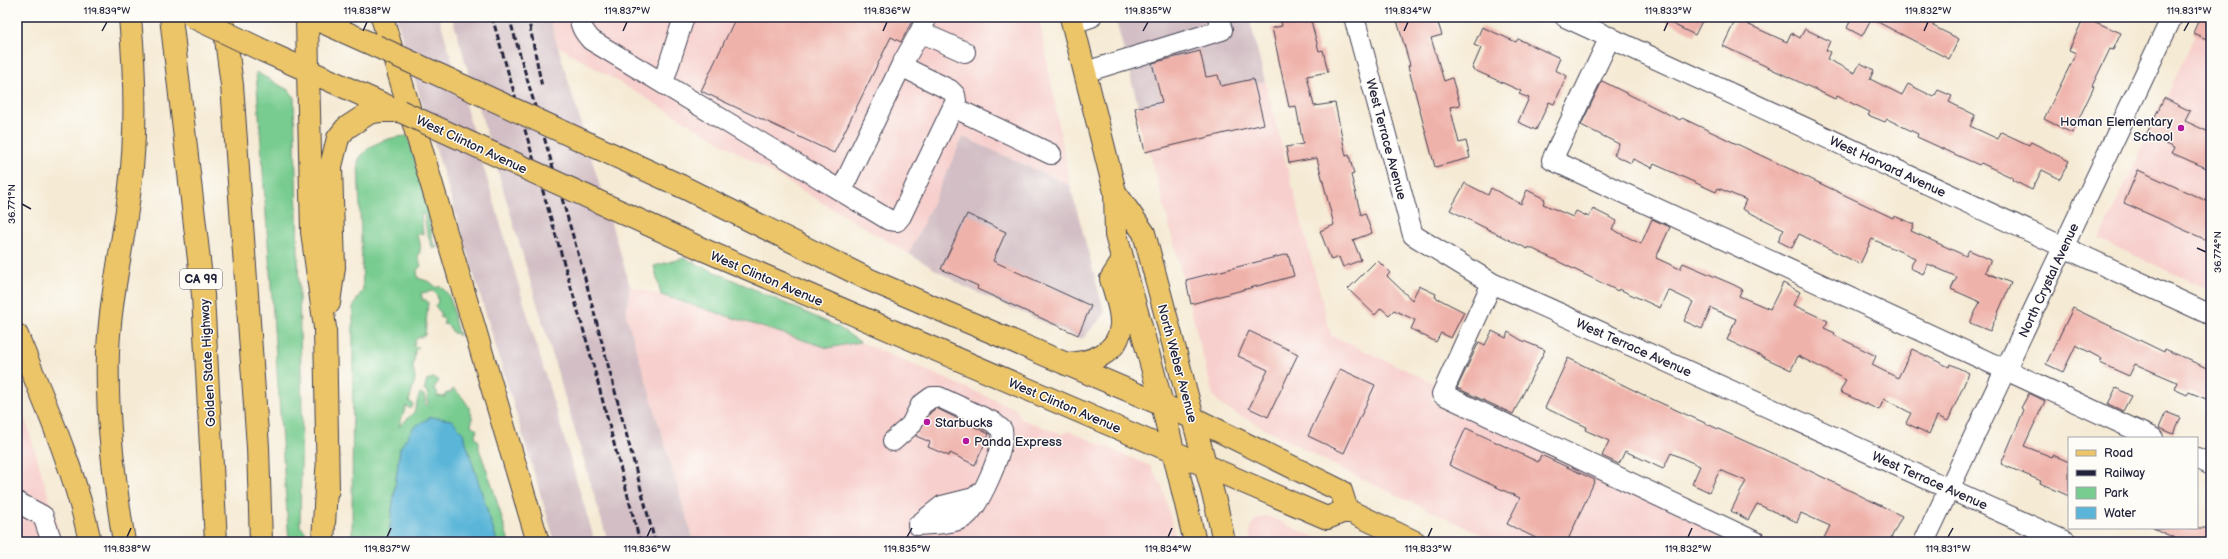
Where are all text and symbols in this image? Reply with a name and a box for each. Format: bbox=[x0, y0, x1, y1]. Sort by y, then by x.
text: 119.839°W bbox=[84, 5, 130, 17]
text: 119.838°W bbox=[344, 5, 391, 17]
text: 119.837°W bbox=[604, 5, 650, 17]
text: 119.836°W bbox=[863, 5, 911, 17]
text: 119.835°W bbox=[1125, 5, 1171, 17]
text: 119.834°W bbox=[1385, 5, 1431, 17]
text: 119.833°W bbox=[1644, 5, 1692, 17]
text: 119.832°W bbox=[1905, 5, 1951, 17]
text: 119.831°W bbox=[2166, 5, 2212, 17]
street label: West Terrace Avenue bbox=[1362, 77, 1410, 202]
street label: West Clinton Avenue bbox=[413, 112, 530, 178]
place label: Homan Elementary School bbox=[2060, 114, 2173, 145]
marker: Homan Elementary School bbox=[2176, 123, 2186, 133]
street label: West Harvard Avenue bbox=[1827, 133, 1949, 201]
text: 36.771°N bbox=[6, 184, 18, 224]
street label: North Crystal Avenue bbox=[2015, 220, 2083, 340]
text: 36.774°N bbox=[2212, 231, 2224, 273]
street label: West Clinton Avenue bbox=[708, 248, 826, 310]
road number: CA 99 bbox=[180, 269, 222, 289]
street label: Golden State Highway bbox=[197, 298, 219, 427]
street label: North Weber Avenue bbox=[1154, 302, 1201, 424]
street label: West Terrace Avenue bbox=[1573, 315, 1694, 381]
street label: West Clinton Avenue bbox=[1006, 375, 1124, 437]
place label: Starbucks bbox=[935, 415, 993, 431]
marker: Starbucks bbox=[922, 417, 932, 427]
place label: Panda Express bbox=[974, 434, 1062, 450]
marker: Panda Express bbox=[961, 436, 971, 446]
legend bbox=[2068, 437, 2198, 529]
text: Road bbox=[2104, 446, 2133, 461]
street label: West Terrace Avenue bbox=[1869, 448, 1990, 514]
text: Railway bbox=[2104, 466, 2146, 481]
text: Park bbox=[2104, 486, 2128, 501]
text: Water bbox=[2104, 506, 2136, 521]
text: 119.838°W bbox=[104, 543, 151, 555]
text: 119.837°W bbox=[364, 543, 410, 555]
text: 119.836°W bbox=[623, 543, 671, 555]
text: 119.835°W bbox=[884, 543, 930, 555]
text: 119.834°W bbox=[1145, 543, 1191, 555]
text: 119.833°W bbox=[1404, 543, 1452, 555]
text: 119.832°W bbox=[1665, 543, 1711, 555]
text: 119.831°W bbox=[1925, 543, 1971, 555]

